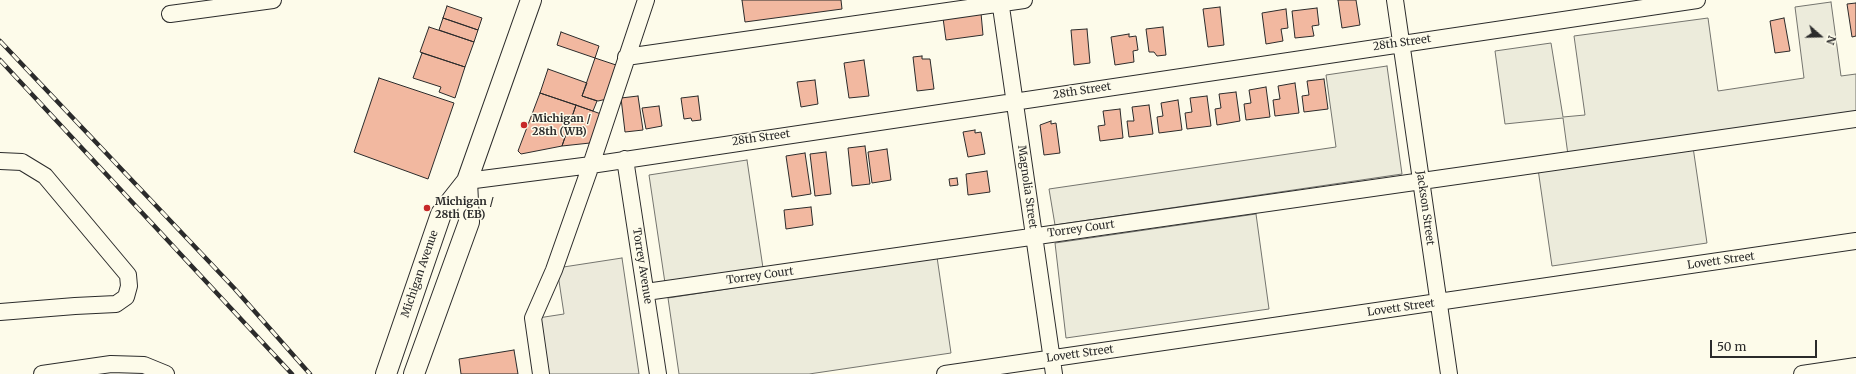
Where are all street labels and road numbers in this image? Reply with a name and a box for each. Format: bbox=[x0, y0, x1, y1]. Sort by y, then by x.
street label: 28th Street bbox=[1372, 32, 1432, 54]
street label: 28th Street bbox=[1052, 80, 1112, 102]
street label: 28th Street bbox=[731, 127, 791, 149]
street label: Magnolia Street bbox=[1015, 144, 1039, 230]
street label: Jackson Street bbox=[1413, 170, 1437, 246]
street label: Torrey Court bbox=[1047, 218, 1115, 240]
street label: Torrey Avenue bbox=[629, 227, 655, 305]
street label: Michigan Avenue bbox=[399, 229, 441, 319]
street label: Lovett Street bbox=[1686, 250, 1756, 272]
street label: Torrey Court bbox=[726, 265, 794, 287]
street label: Lovett Street bbox=[1366, 297, 1436, 319]
street label: Lovett Street bbox=[1045, 343, 1115, 365]

